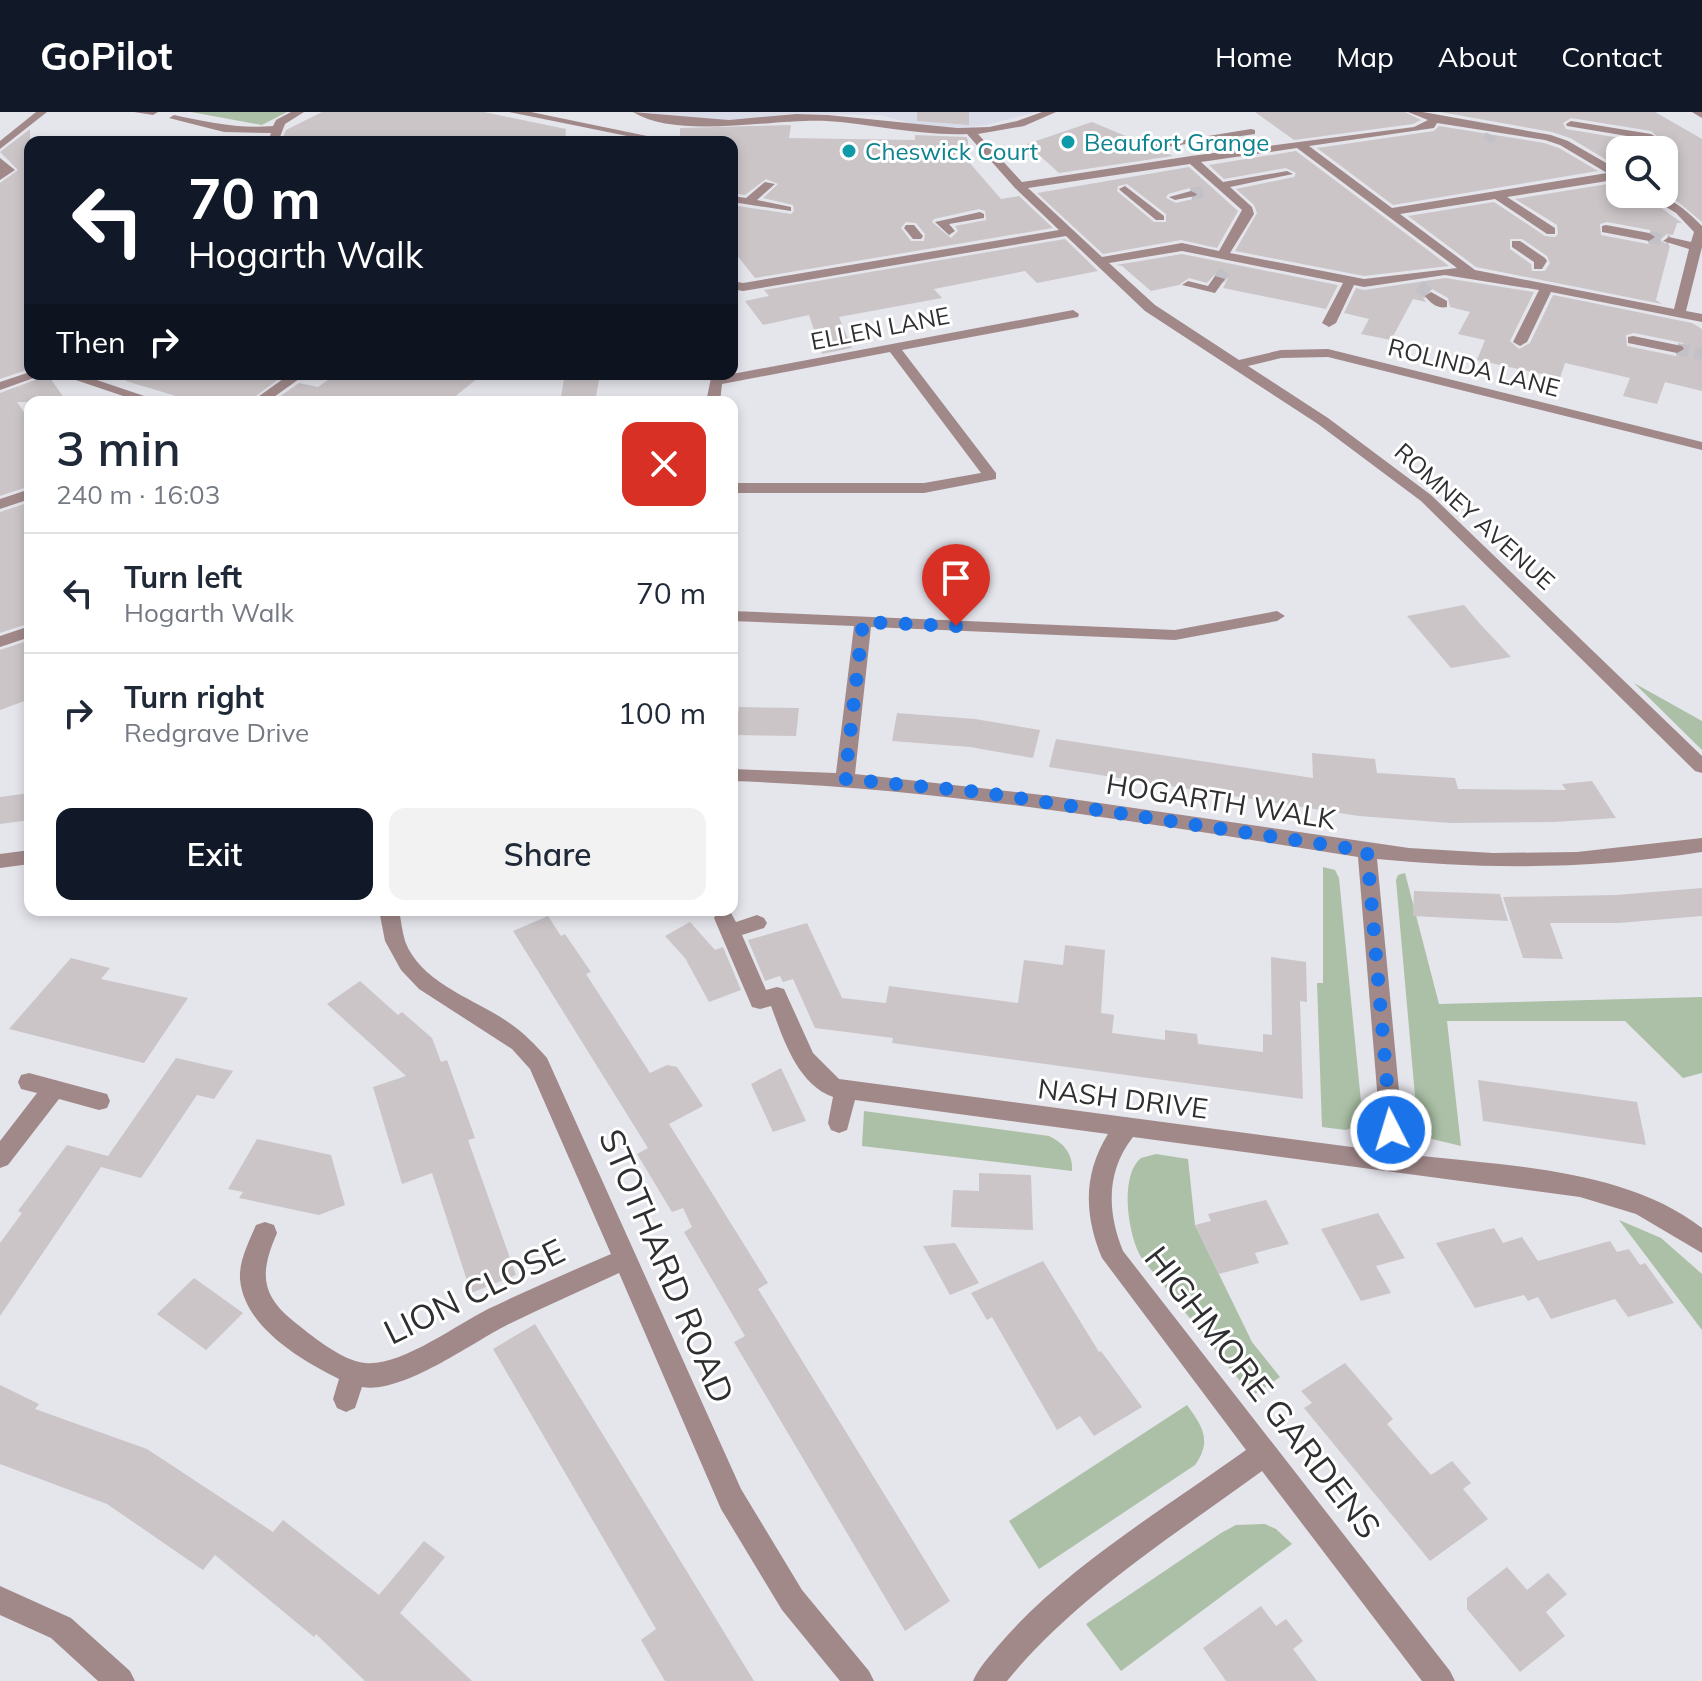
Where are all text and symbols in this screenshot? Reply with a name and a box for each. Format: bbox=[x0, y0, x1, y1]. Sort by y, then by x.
text: GoPilot bbox=[40, 32, 172, 80]
text: Home bbox=[1215, 39, 1292, 74]
text: Map bbox=[1336, 39, 1394, 74]
text: About bbox=[1438, 39, 1517, 74]
text: Contact bbox=[1561, 39, 1662, 74]
place label: Beaufort Grange bbox=[1084, 127, 1269, 157]
marker: Beaufort Grange bbox=[1059, 133, 1077, 151]
place label: Cheswick Court bbox=[865, 136, 1038, 166]
map controls bbox=[1606, 136, 1678, 208]
button: search bbox=[1606, 136, 1678, 208]
marker: Cheswick Court bbox=[840, 142, 858, 160]
text: 70 m bbox=[188, 163, 321, 233]
icon: left bbox=[56, 168, 160, 272]
text: Hogarth Walk bbox=[188, 232, 423, 277]
street label: ELLEN LANE bbox=[808, 300, 952, 356]
icon: right bbox=[142, 320, 186, 364]
text: Then bbox=[56, 323, 126, 361]
street label: ROLINDA LANE bbox=[1385, 331, 1563, 403]
text: 3 min bbox=[56, 418, 181, 478]
button: close bbox=[622, 422, 706, 506]
street label: ROMNEY AVENUE bbox=[1389, 436, 1561, 596]
text: 240 m · 16:03 bbox=[56, 478, 220, 511]
pin bbox=[922, 544, 990, 626]
icon: arrive bbox=[934, 556, 978, 600]
text: Turn left bbox=[124, 558, 242, 596]
icon: left bbox=[56, 571, 100, 615]
text: 70 m bbox=[636, 574, 706, 612]
text: Hogarth Walk bbox=[124, 596, 294, 629]
text: Turn right bbox=[124, 678, 264, 716]
icon: right bbox=[56, 691, 100, 735]
text: 100 m bbox=[618, 694, 706, 732]
text: Redgrave Drive bbox=[124, 716, 309, 749]
street label: HOGARTH WALK bbox=[1104, 766, 1339, 837]
button: Exit bbox=[56, 808, 373, 900]
button: Share bbox=[389, 808, 706, 900]
street label: NASH DRIVE bbox=[1036, 1070, 1210, 1126]
position arrow bbox=[1349, 1088, 1433, 1172]
street label: STOTHARD ROAD bbox=[590, 1123, 744, 1409]
street label: LION CLOSE bbox=[377, 1229, 571, 1353]
street label: HIGHMORE GARDENS bbox=[1136, 1237, 1390, 1547]

